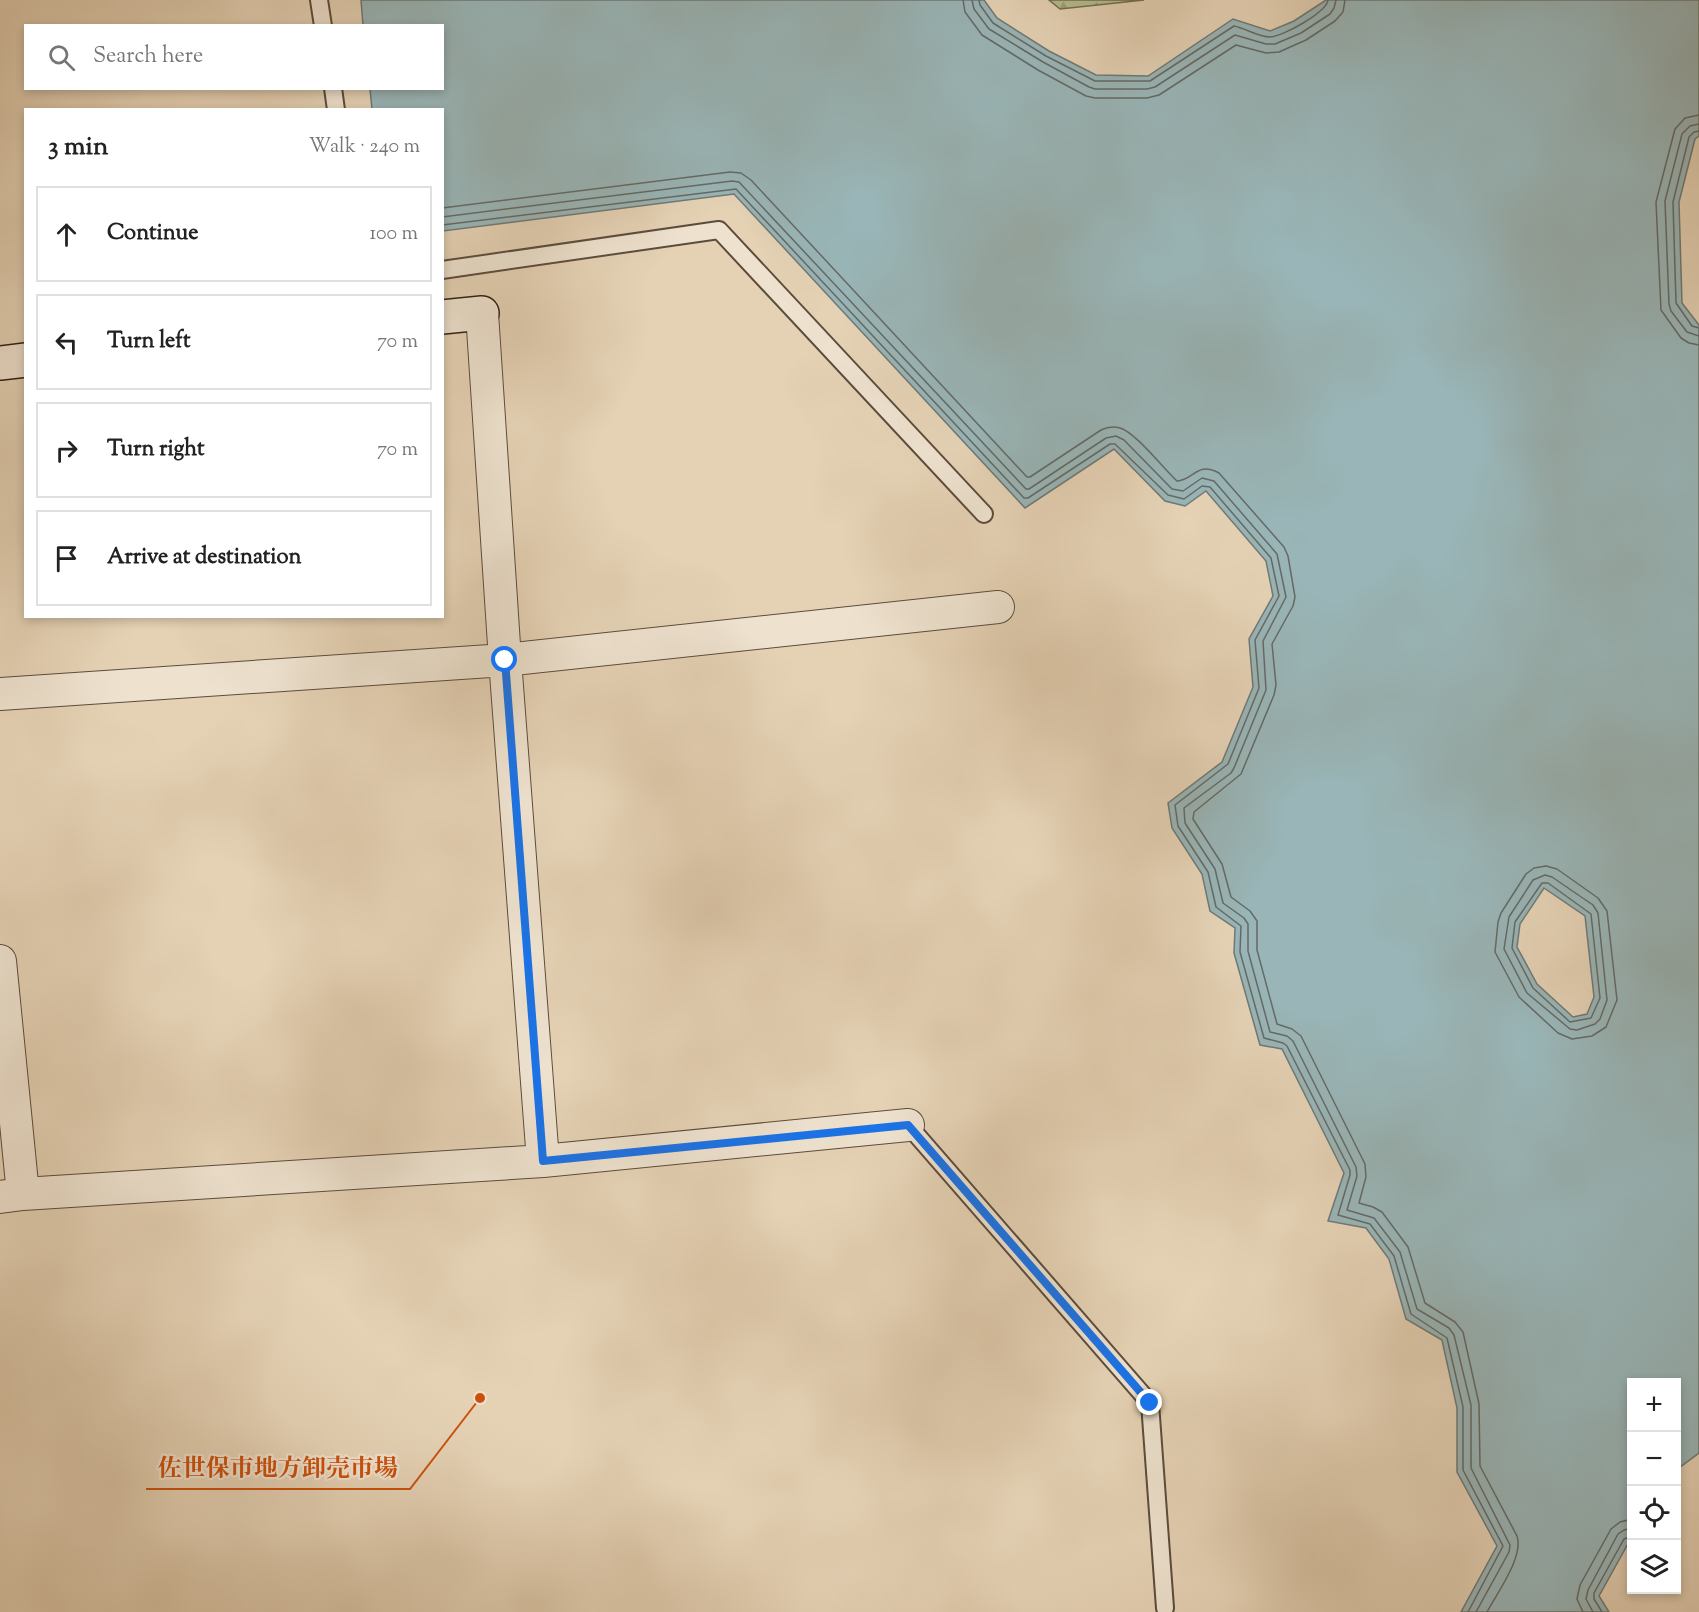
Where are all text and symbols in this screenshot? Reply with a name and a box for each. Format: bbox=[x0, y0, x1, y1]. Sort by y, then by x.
search box bbox=[24, 24, 444, 90]
icon: search bbox=[45, 41, 78, 74]
text: Search here bbox=[93, 41, 203, 73]
text: 3 min bbox=[48, 129, 108, 166]
text: Walk · 240 m bbox=[309, 133, 420, 162]
icon: ahead bbox=[50, 218, 83, 251]
text: Continue bbox=[107, 218, 198, 250]
text: 100 m bbox=[369, 220, 418, 249]
icon: left bbox=[50, 326, 83, 359]
text: Turn left bbox=[107, 326, 190, 358]
text: 70 m bbox=[377, 328, 418, 357]
icon: right bbox=[50, 434, 83, 467]
text: Turn right bbox=[107, 434, 204, 466]
text: 70 m bbox=[377, 436, 418, 465]
icon: arrive bbox=[50, 542, 83, 575]
text: Arrive at destination bbox=[107, 542, 302, 574]
route start bbox=[491, 646, 517, 672]
map controls bbox=[1627, 1378, 1681, 1594]
button: + bbox=[1627, 1378, 1681, 1432]
route end bbox=[1136, 1389, 1162, 1415]
button: − bbox=[1627, 1432, 1681, 1486]
callout: 佐世保市地方卸売市場 bbox=[146, 1447, 410, 1489]
text: 佐世保市地方卸売市場 bbox=[158, 1453, 398, 1487]
button: locate bbox=[1627, 1486, 1681, 1540]
button: layers bbox=[1627, 1540, 1681, 1594]

